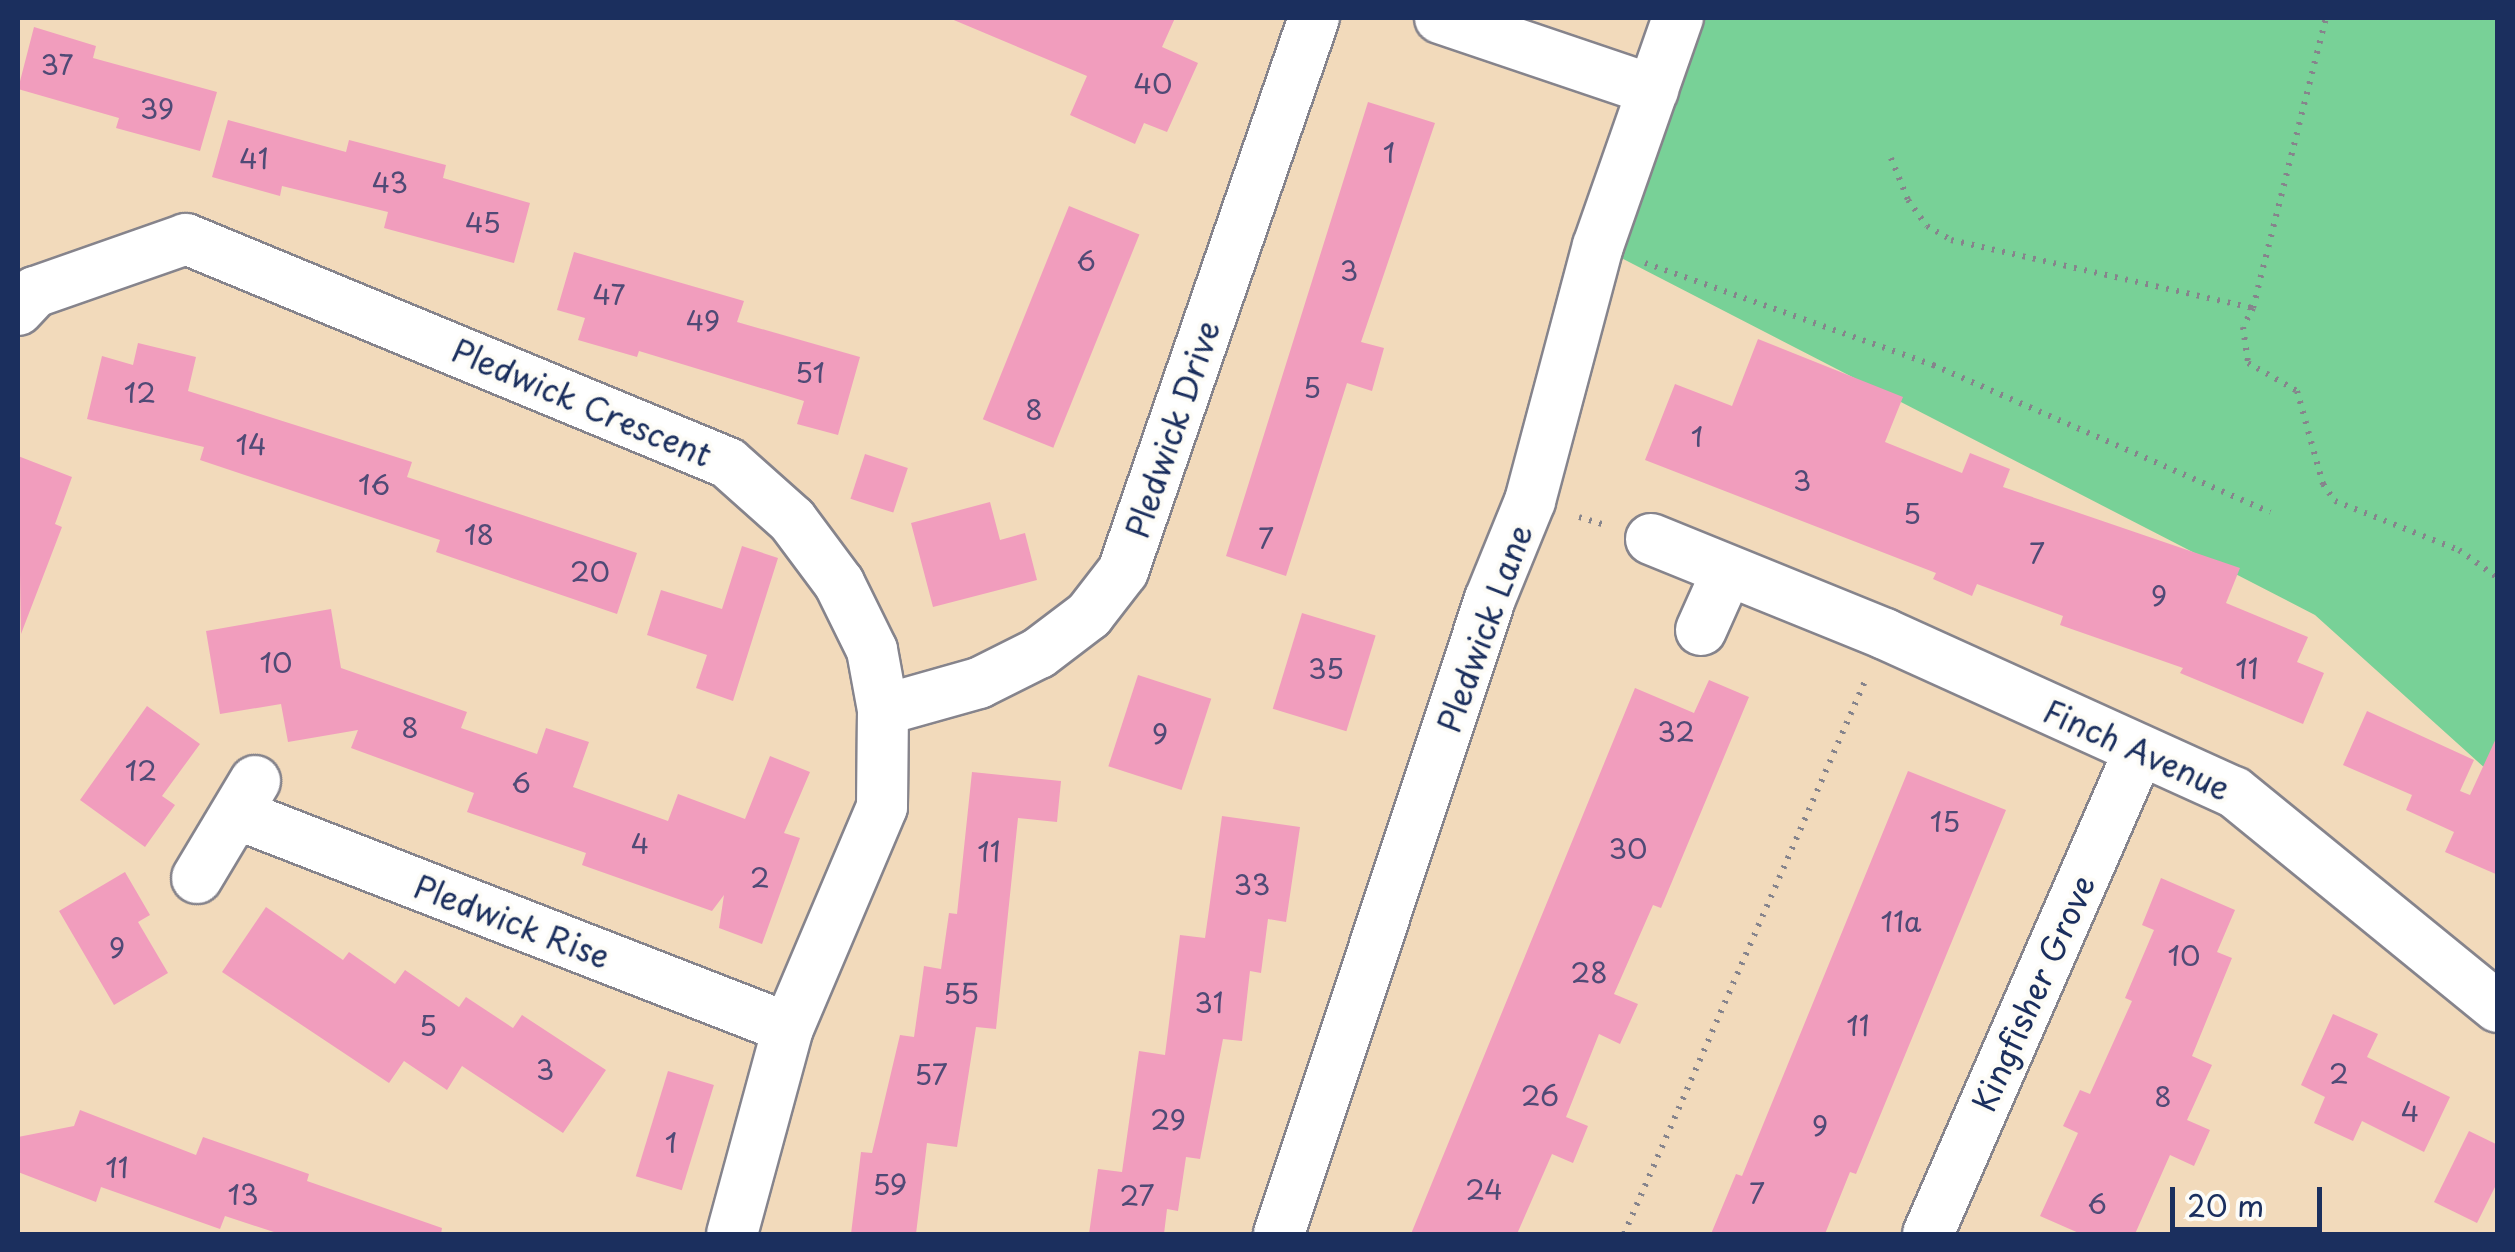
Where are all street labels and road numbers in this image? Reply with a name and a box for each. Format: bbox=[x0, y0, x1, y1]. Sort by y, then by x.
street label: Pledwick Drive bbox=[1117, 316, 1227, 542]
street label: Pledwick Crescent bbox=[446, 330, 718, 474]
street label: Pledwick Lane bbox=[1429, 519, 1539, 737]
street label: Finch Avenue bbox=[2038, 691, 2236, 807]
street label: Pledwick Rise bbox=[409, 866, 615, 976]
street label: Kingfisher Grove bbox=[1963, 868, 2103, 1118]

